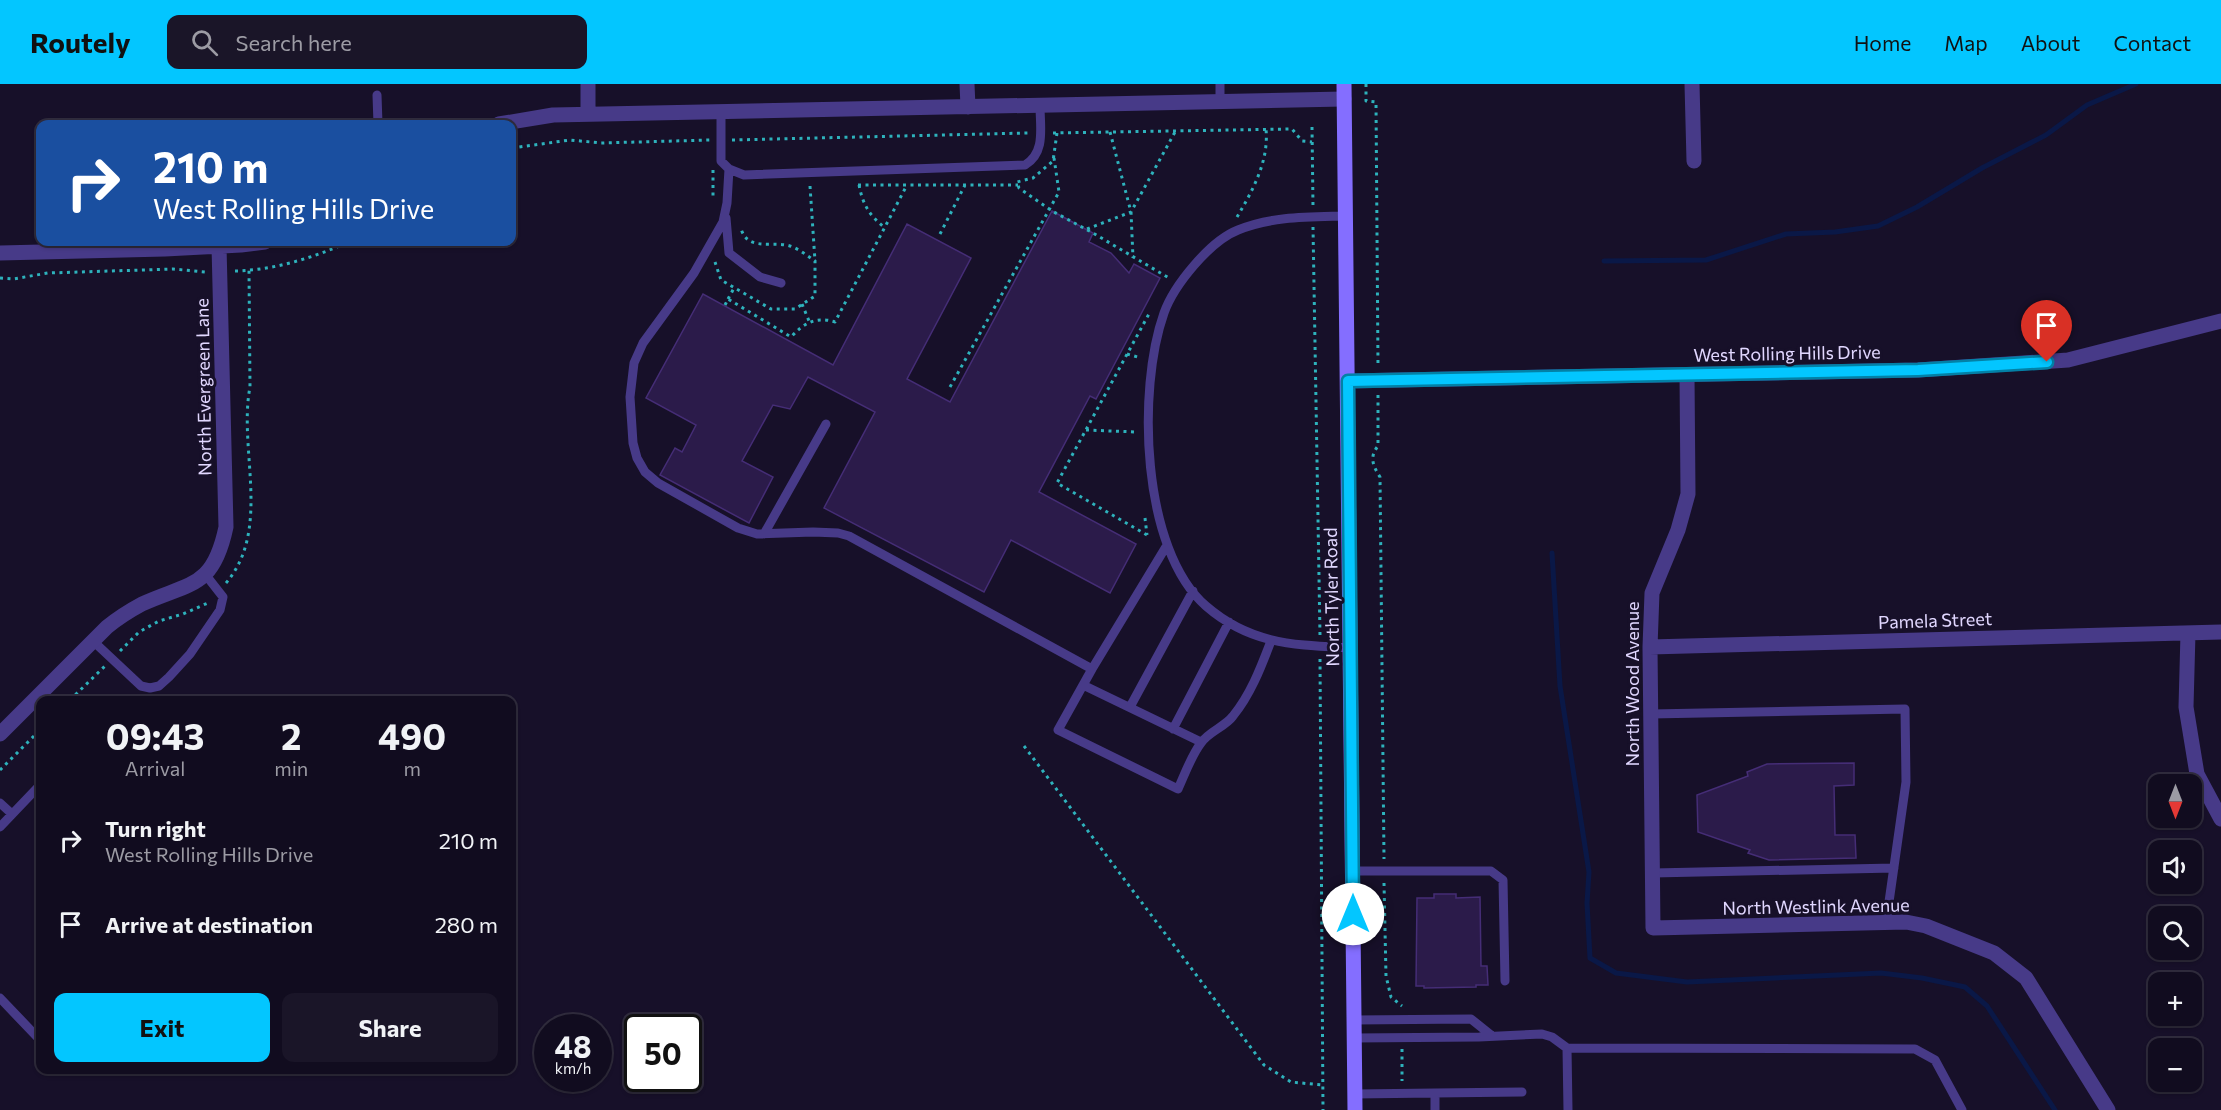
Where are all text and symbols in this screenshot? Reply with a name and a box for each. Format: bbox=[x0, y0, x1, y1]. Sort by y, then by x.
search box bbox=[167, 15, 587, 69]
text: Routely bbox=[30, 25, 131, 59]
icon: search bbox=[188, 26, 221, 59]
text: Search here bbox=[236, 29, 352, 56]
text: Home bbox=[1854, 30, 1911, 55]
text: Map bbox=[1944, 30, 1988, 55]
text: About bbox=[2021, 30, 2080, 55]
text: Contact bbox=[2113, 30, 2191, 55]
text: 210 m bbox=[153, 140, 268, 192]
icon: right bbox=[54, 144, 132, 222]
text: West Rolling Hills Drive bbox=[153, 192, 434, 225]
street label: North Evergreen Lane bbox=[190, 298, 216, 476]
pin bbox=[2021, 300, 2072, 362]
icon: arrive bbox=[2030, 309, 2063, 342]
street label: West Rolling Hills Drive bbox=[1693, 340, 1881, 366]
street label: North Tyler Road bbox=[1319, 527, 1343, 667]
street label: North Wood Avenue bbox=[1621, 601, 1643, 767]
street label: Pamela Street bbox=[1878, 607, 1992, 633]
text: 09:43 bbox=[106, 713, 204, 757]
text: 2 bbox=[281, 713, 301, 757]
text: 490 bbox=[378, 713, 446, 757]
text: Arrival bbox=[125, 756, 185, 780]
text: min bbox=[274, 756, 308, 780]
text: m bbox=[403, 756, 421, 780]
north arrow bbox=[2148, 774, 2202, 828]
map controls bbox=[2148, 774, 2202, 1092]
text: Turn right bbox=[105, 815, 206, 842]
icon: right bbox=[54, 824, 87, 857]
text: 210 m bbox=[439, 827, 498, 854]
button: sound bbox=[2148, 840, 2202, 894]
text: West Rolling Hills Drive bbox=[105, 842, 313, 866]
position arrow bbox=[1321, 882, 1385, 946]
street label: North Westlink Avenue bbox=[1722, 893, 1910, 919]
button: search bbox=[2148, 906, 2202, 960]
icon: arrive bbox=[54, 908, 87, 941]
text: Arrive at destination bbox=[105, 911, 313, 938]
text: 280 m bbox=[435, 911, 498, 938]
button: + bbox=[2148, 972, 2202, 1026]
button: Exit bbox=[54, 993, 270, 1062]
button: Share bbox=[282, 993, 498, 1062]
speed limit sign: 50 bbox=[624, 1014, 702, 1092]
text: 48 bbox=[555, 1027, 591, 1064]
button: − bbox=[2148, 1038, 2202, 1092]
text: km/h bbox=[555, 1059, 591, 1077]

